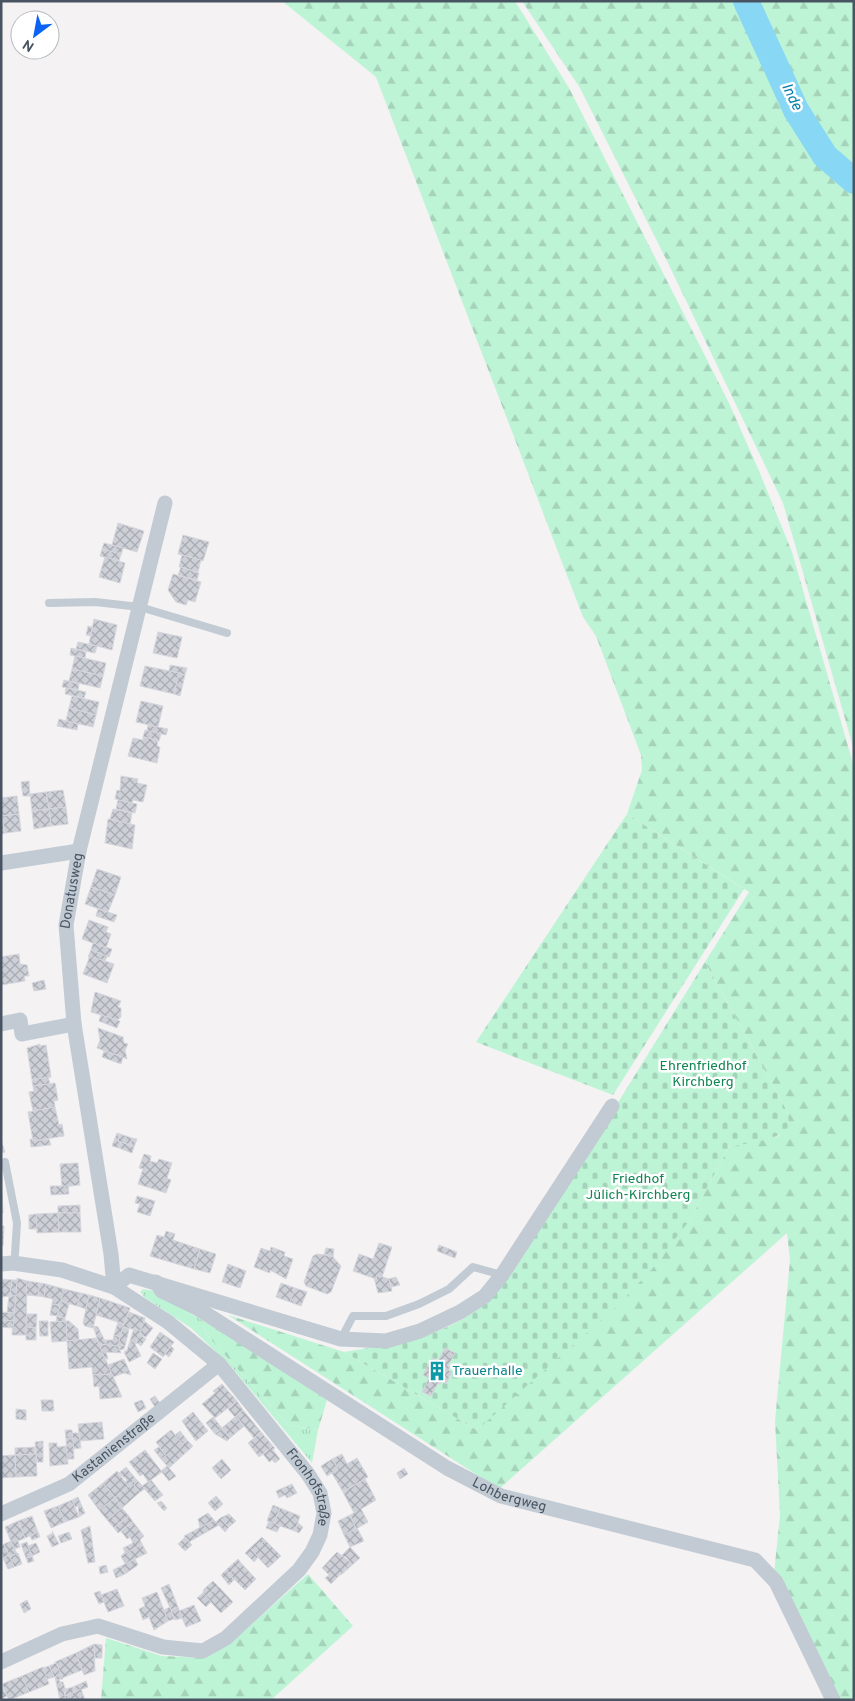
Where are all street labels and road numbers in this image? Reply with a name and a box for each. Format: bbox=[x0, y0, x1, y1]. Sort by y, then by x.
street label: Donatusweg bbox=[57, 851, 87, 930]
street label: Kastanienstraße bbox=[69, 1410, 159, 1486]
street label: Fronhofstraße bbox=[282, 1445, 333, 1528]
street label: Lohbergweg bbox=[469, 1474, 548, 1516]

